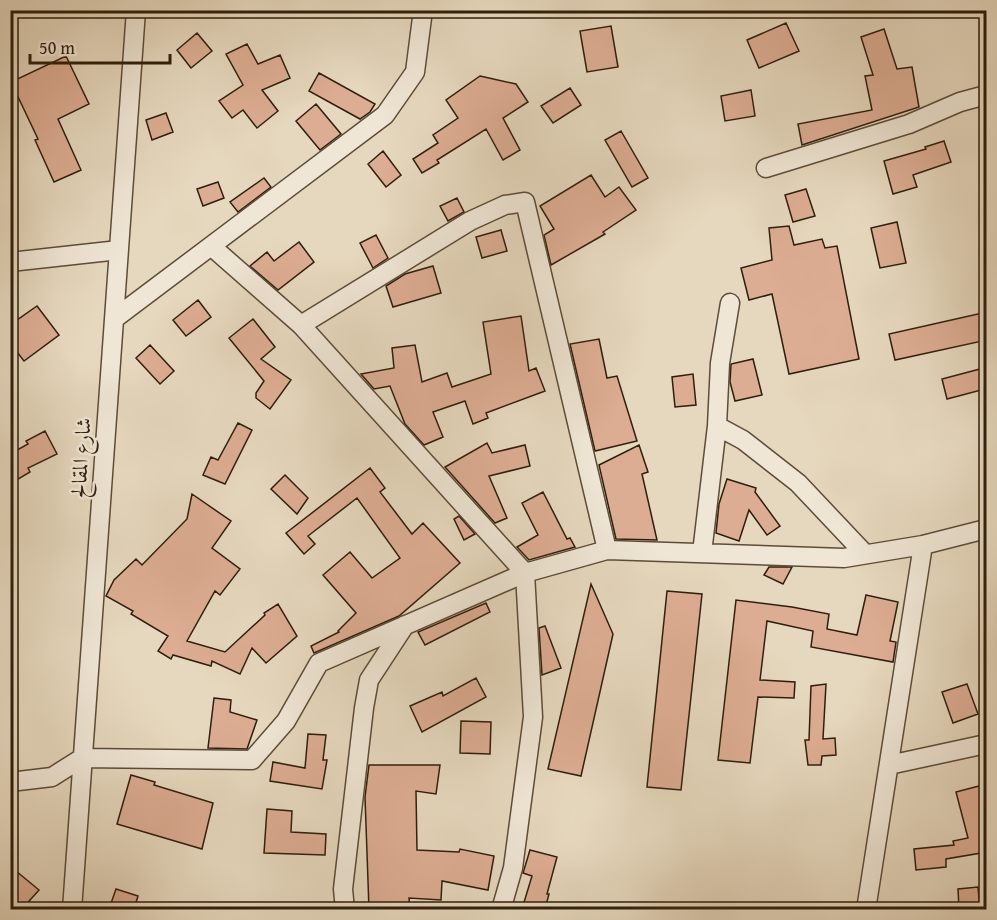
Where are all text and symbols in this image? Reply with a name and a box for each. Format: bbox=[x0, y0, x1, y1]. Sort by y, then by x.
scale bar bbox=[30, 27, 170, 65]
text: 50 m bbox=[39, 34, 75, 61]
street label: شارع المقالح bbox=[62, 417, 102, 499]

